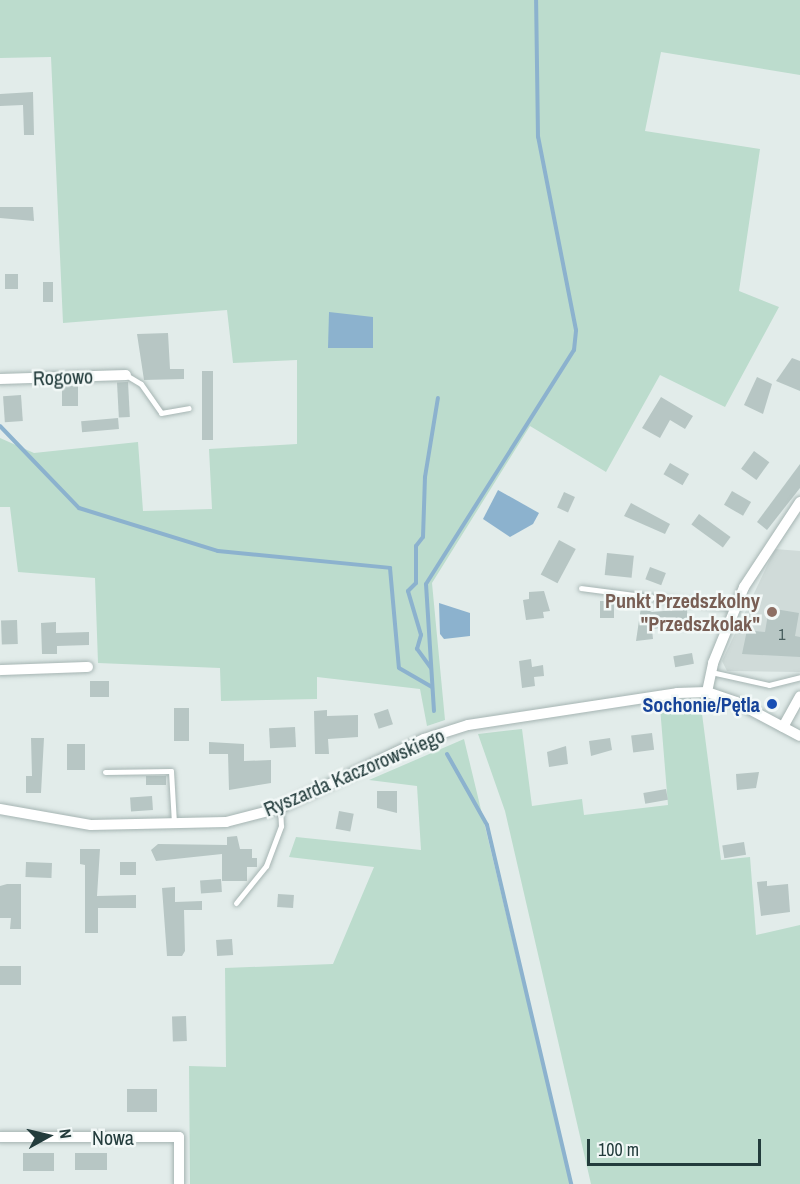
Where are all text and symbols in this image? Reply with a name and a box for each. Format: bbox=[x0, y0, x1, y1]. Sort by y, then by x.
street label: Rogowo bbox=[33, 364, 93, 390]
place label: Punkt Przedszkolny "Przedszkolak" bbox=[605, 588, 760, 635]
marker: Punkt Przedszkolny "Przedszkolak" bbox=[765, 605, 779, 619]
house number: 1 bbox=[778, 624, 786, 644]
place label: Sochonie/Pętla bbox=[642, 692, 760, 716]
marker: Sochonie/Pętla bbox=[765, 697, 779, 711]
street label: Ryszarda Kaczorowskiego bbox=[260, 723, 448, 821]
north arrow bbox=[18, 1106, 78, 1166]
street label: Nowa bbox=[92, 1125, 134, 1149]
text: N bbox=[54, 1127, 77, 1140]
scale bar bbox=[590, 1127, 764, 1165]
text: 100 m bbox=[598, 1137, 639, 1162]

